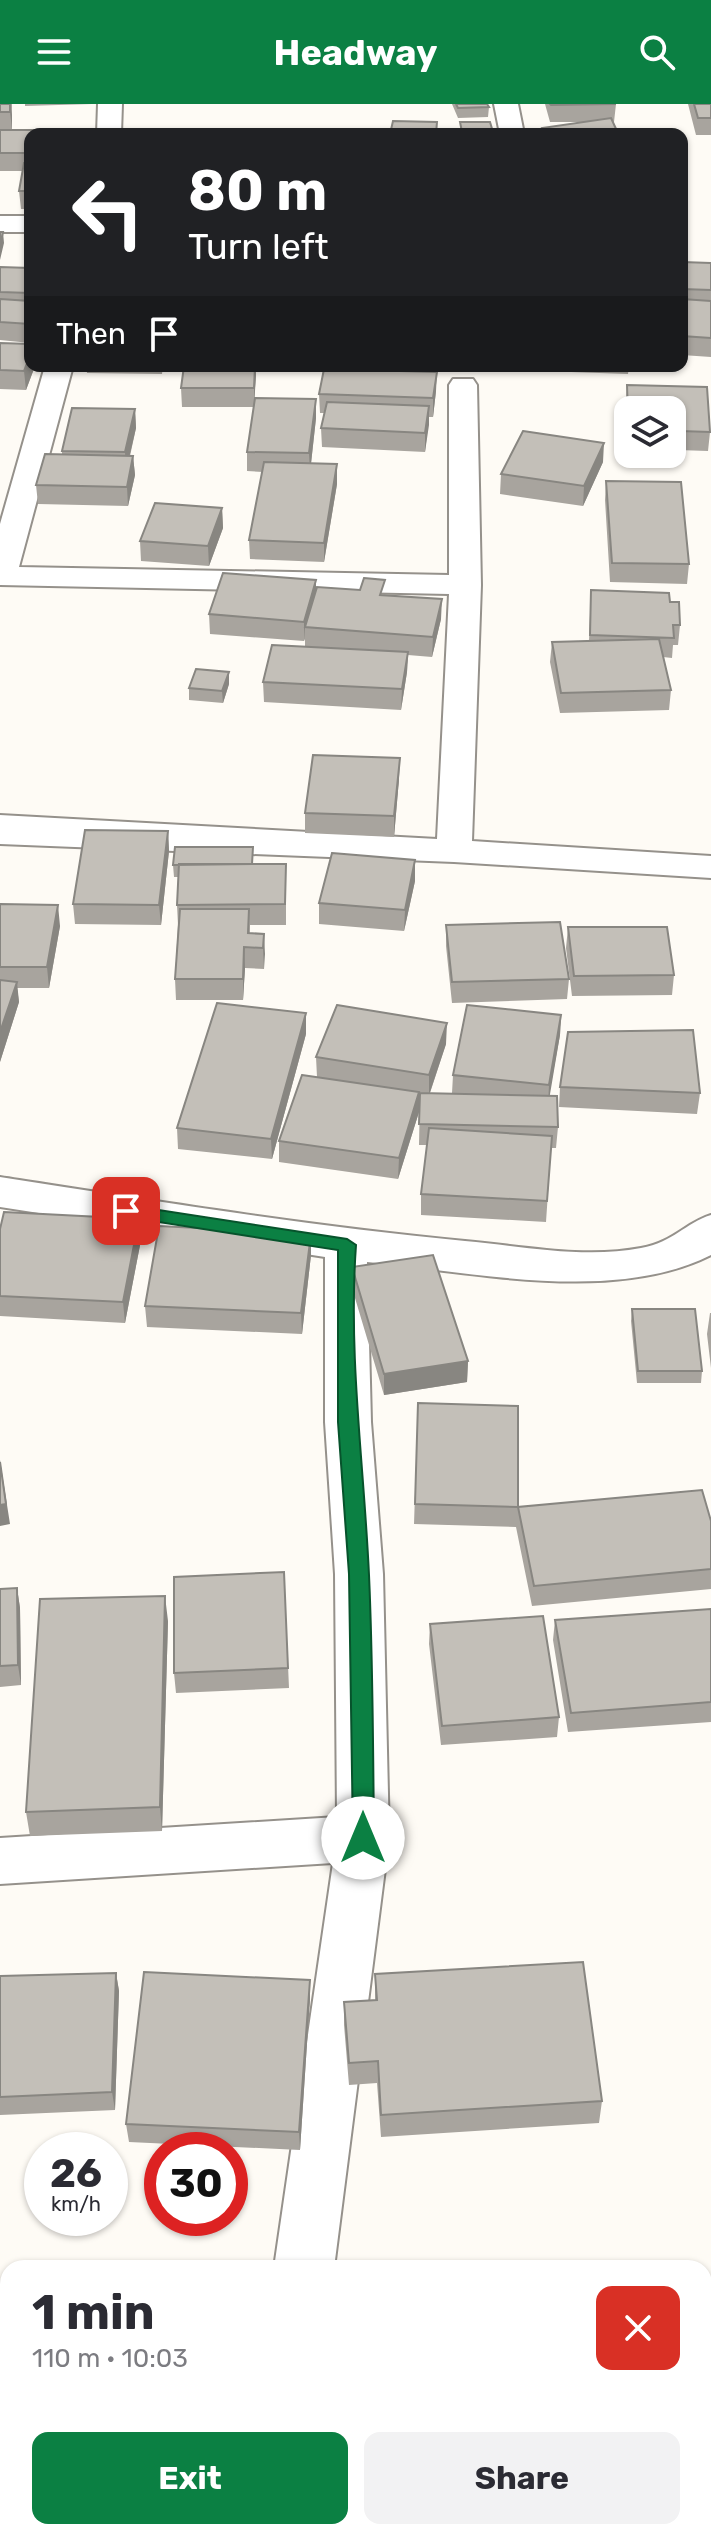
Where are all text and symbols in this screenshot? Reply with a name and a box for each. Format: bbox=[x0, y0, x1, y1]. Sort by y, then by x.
icon: menu bbox=[32, 30, 76, 74]
icon: search bbox=[635, 30, 679, 74]
text: Headway bbox=[274, 31, 437, 74]
text: 80 m bbox=[188, 158, 327, 224]
icon: left bbox=[56, 160, 160, 264]
text: Turn left bbox=[188, 225, 329, 268]
icon: arrive bbox=[142, 312, 186, 356]
text: Then bbox=[56, 316, 126, 352]
map controls bbox=[614, 396, 686, 468]
button: layers bbox=[614, 396, 686, 468]
pin bbox=[92, 1177, 160, 1245]
icon: arrive bbox=[104, 1189, 148, 1233]
position arrow bbox=[321, 1796, 405, 1880]
speed limit sign: 30 bbox=[144, 2132, 248, 2236]
text: 26 bbox=[50, 2150, 102, 2197]
text: km/h bbox=[51, 2192, 101, 2216]
text: 1 min bbox=[32, 2284, 155, 2341]
button: close bbox=[596, 2286, 680, 2370]
text: 110 m · 10:03 bbox=[32, 2343, 188, 2374]
button: Exit bbox=[32, 2432, 348, 2524]
button: Share bbox=[364, 2432, 680, 2524]

